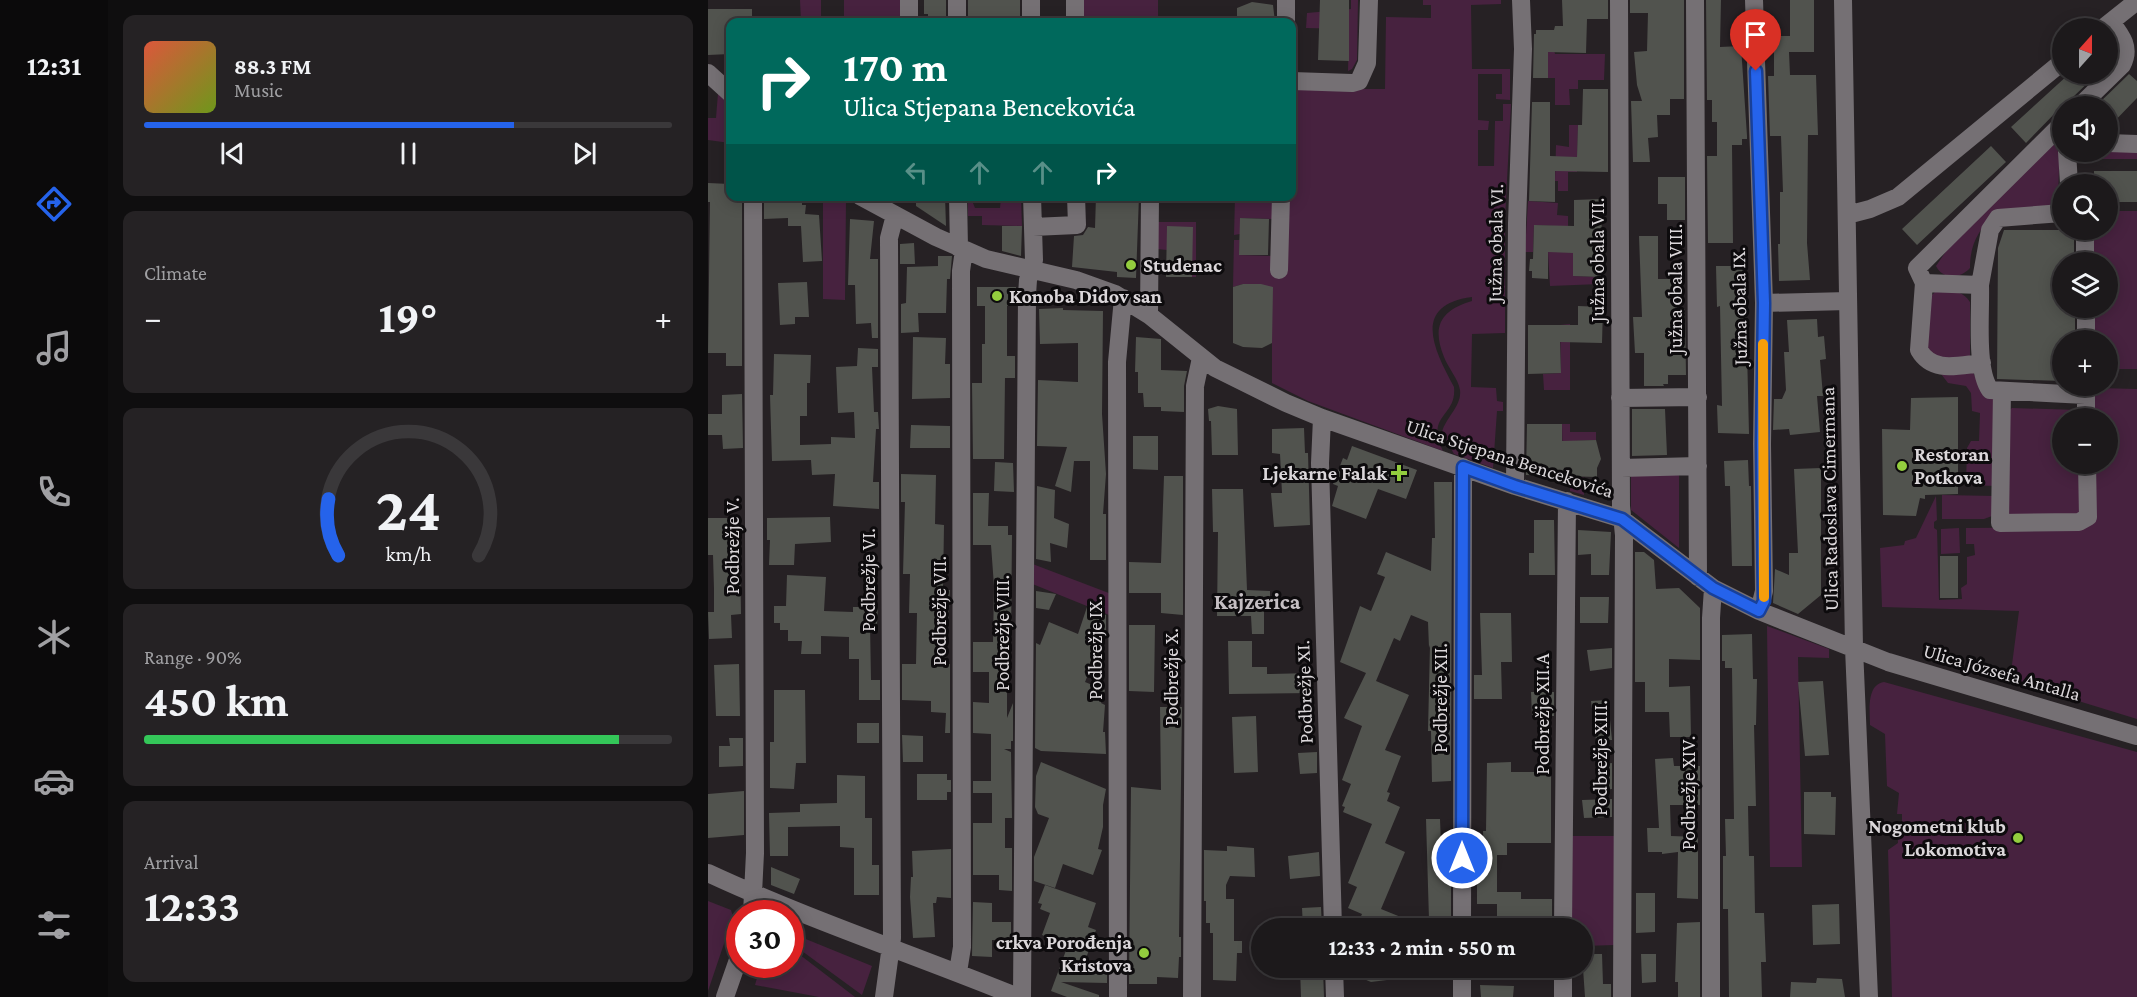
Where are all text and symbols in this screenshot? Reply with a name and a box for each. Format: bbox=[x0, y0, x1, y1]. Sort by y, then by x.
pin bbox=[1730, 9, 1781, 71]
icon: arrive bbox=[1739, 18, 1772, 51]
north arrow bbox=[2052, 18, 2118, 84]
map controls bbox=[2052, 18, 2118, 474]
icon: right bbox=[744, 42, 822, 120]
text: 170 m bbox=[843, 43, 948, 90]
text: 12:31 bbox=[27, 51, 81, 81]
text: 88.3 FM bbox=[234, 54, 311, 79]
text: Music bbox=[234, 79, 283, 101]
text: Ulica Stjepana Bencekovića bbox=[843, 92, 1136, 122]
button: sound bbox=[2052, 96, 2118, 162]
icon: previous bbox=[216, 137, 249, 170]
icon: pause bbox=[392, 137, 425, 170]
icon: next bbox=[568, 137, 601, 170]
icon: left bbox=[900, 156, 933, 189]
icon: ahead bbox=[963, 156, 996, 189]
icon: ahead bbox=[1026, 156, 1059, 189]
icon: right bbox=[1089, 156, 1122, 189]
button: search bbox=[2052, 174, 2118, 240]
icon: directions bbox=[33, 183, 75, 225]
street label: Južna obala VI. bbox=[1483, 184, 1508, 305]
street label: Južna obala VII. bbox=[1586, 198, 1609, 324]
street label: Južna obala VIII. bbox=[1664, 224, 1687, 356]
street label: Južna obala IX. bbox=[1727, 246, 1752, 368]
button: layers bbox=[2052, 252, 2118, 318]
place label: Studenac bbox=[1143, 254, 1222, 276]
marker: Studenac bbox=[1124, 258, 1138, 272]
text: Climate bbox=[144, 262, 207, 284]
place label: Konoba Didov san bbox=[1009, 285, 1163, 307]
marker: Konoba Didov san bbox=[990, 289, 1004, 303]
text: 19° bbox=[379, 292, 437, 342]
text: − bbox=[144, 299, 161, 336]
text: + bbox=[655, 299, 672, 336]
icon: music bbox=[33, 327, 75, 369]
button: + bbox=[2052, 330, 2118, 396]
street label: Ulica Radoslava Cimermana bbox=[1816, 387, 1842, 611]
button: − bbox=[2052, 408, 2118, 474]
street label: Ulica Stjepana Bencekovića bbox=[1403, 414, 1616, 503]
place label: Restoran Potkova bbox=[1914, 443, 1990, 488]
marker: Restoran Potkova bbox=[1895, 459, 1909, 473]
place label: Ljekarne Falak bbox=[1262, 462, 1388, 485]
marker: Ljekarne Falak bbox=[1392, 466, 1406, 480]
icon: phone bbox=[33, 471, 75, 513]
text: 24 bbox=[375, 474, 441, 543]
street label: Podbrežje V. bbox=[721, 497, 744, 595]
street label: Podbrežje VI. bbox=[857, 528, 880, 632]
text: km/h bbox=[385, 542, 432, 566]
street label: Podbrežje VII. bbox=[928, 556, 951, 666]
street label: Podbrežje VIII. bbox=[991, 575, 1014, 691]
district label: Kajzerica bbox=[1214, 589, 1301, 614]
street label: Podbrežje IX. bbox=[1084, 596, 1107, 700]
icon: climate bbox=[33, 616, 75, 658]
street label: Podbrežje X. bbox=[1160, 628, 1183, 726]
street label: Ulica Józsefa Antalla bbox=[1921, 639, 2083, 706]
street label: Podbrežje XI. bbox=[1291, 640, 1318, 744]
street label: Podbrežje XII. bbox=[1429, 643, 1452, 753]
text: Range · 90% bbox=[144, 646, 242, 668]
street label: Podbrežje XII.A bbox=[1531, 653, 1554, 775]
text: 450 km bbox=[144, 676, 289, 726]
street label: Podbrežje XIII. bbox=[1589, 700, 1612, 816]
street label: Podbrežje XIV. bbox=[1677, 736, 1700, 850]
icon: car bbox=[33, 760, 75, 802]
place label: Nogometni klub Lokomotiva bbox=[1868, 815, 2006, 860]
position arrow bbox=[1430, 826, 1494, 890]
marker: Nogometni klub Lokomotiva bbox=[2011, 831, 2025, 845]
text: Arrival bbox=[144, 851, 198, 873]
text: 12:33 bbox=[144, 881, 240, 931]
speed limit sign: 30 bbox=[726, 900, 804, 978]
icon: filters bbox=[33, 904, 75, 946]
place label: crkva Porođenja Kristova bbox=[996, 931, 1132, 976]
text: 12:33 · 2 min · 550 m bbox=[1328, 935, 1516, 960]
marker: crkva Porođenja Kristova bbox=[1137, 946, 1151, 960]

